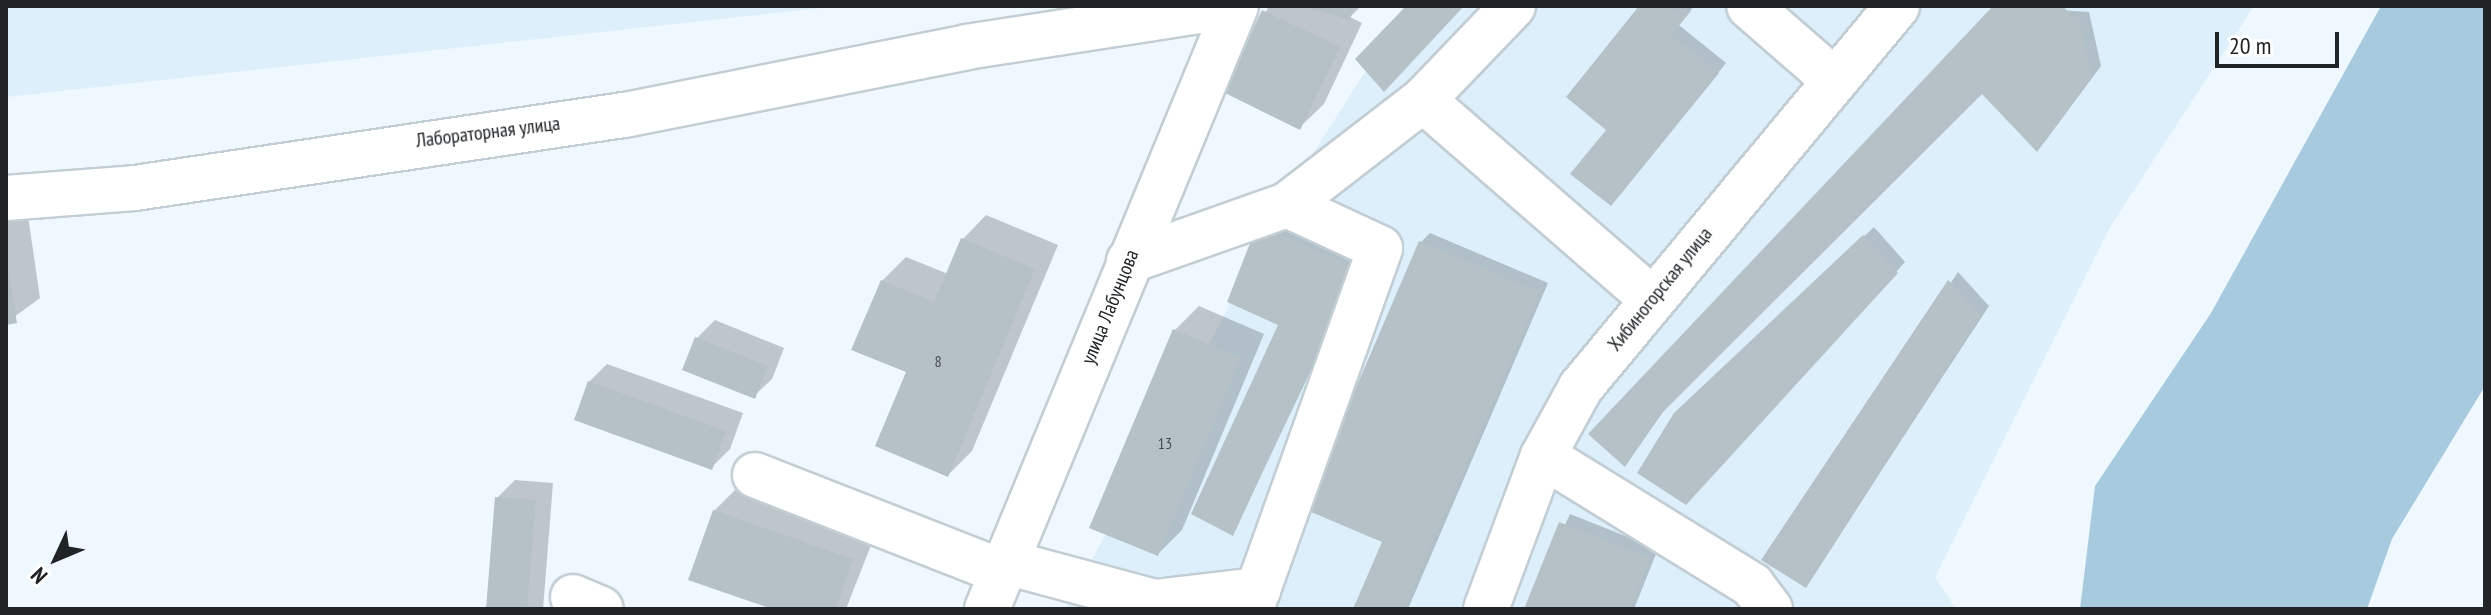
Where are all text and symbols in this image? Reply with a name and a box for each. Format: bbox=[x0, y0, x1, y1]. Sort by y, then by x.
scale bar bbox=[2219, 16, 2343, 66]
text: 20 m bbox=[2229, 30, 2271, 61]
street label: Лабораторная улица bbox=[414, 111, 562, 153]
street label: Хибиногорская улица bbox=[1603, 222, 1717, 356]
street label: улица Лабунцова bbox=[1076, 246, 1144, 368]
house number: 8 bbox=[934, 351, 942, 371]
house number: 13 bbox=[1158, 433, 1172, 453]
north arrow bbox=[16, 519, 96, 599]
text: N bbox=[25, 562, 53, 590]

